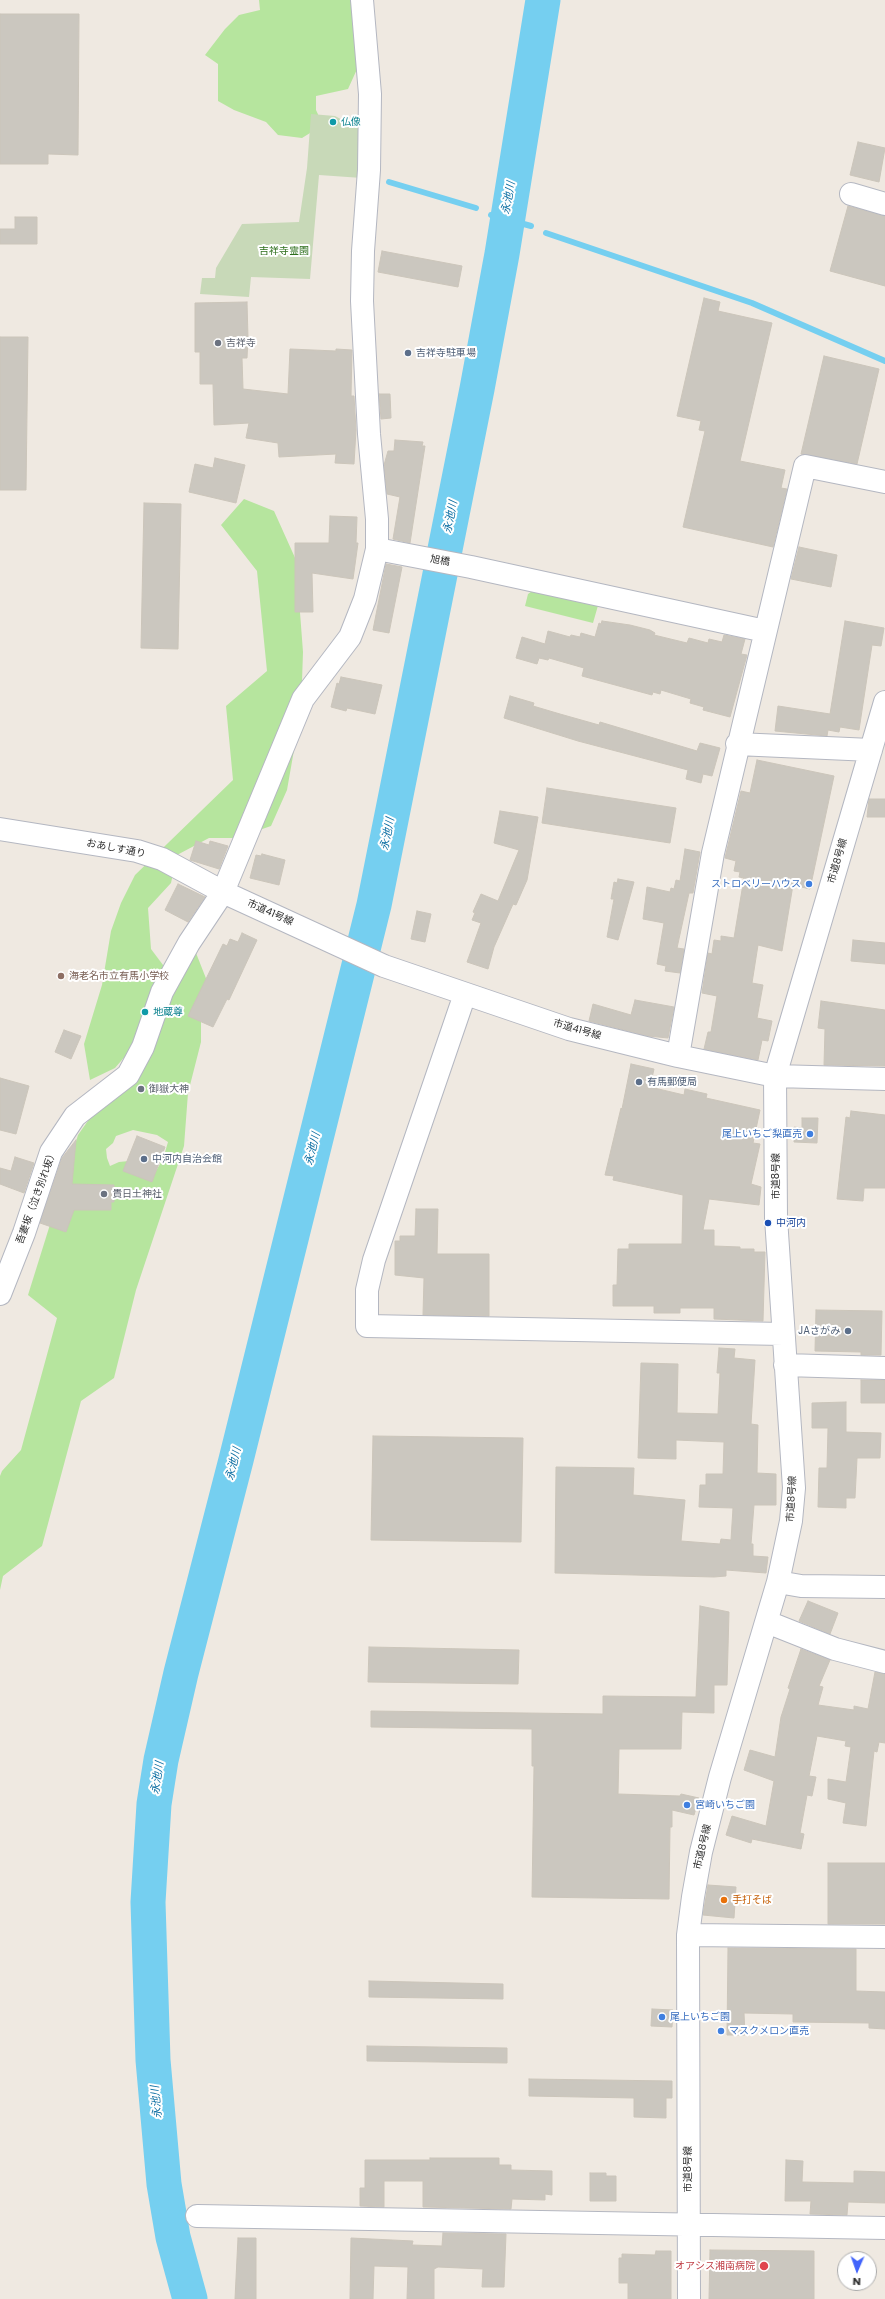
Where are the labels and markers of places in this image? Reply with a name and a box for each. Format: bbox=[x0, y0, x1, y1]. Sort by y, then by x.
place label: 仏像 bbox=[341, 116, 361, 128]
marker: 仏像 bbox=[328, 117, 338, 127]
place label: 吉祥寺 bbox=[226, 337, 256, 349]
marker: 吉祥寺 bbox=[213, 338, 223, 348]
place label: 吉祥寺駐車場 bbox=[416, 347, 476, 359]
marker: 吉祥寺駐車場 bbox=[403, 348, 413, 358]
place label: ストロベリーハウス bbox=[711, 878, 801, 890]
marker: ストロベリーハウス bbox=[804, 879, 814, 889]
place label: 海老名市立有馬小学校 bbox=[69, 970, 169, 982]
marker: 海老名市立有馬小学校 bbox=[56, 971, 66, 981]
place label: 地蔵尊 bbox=[153, 1006, 183, 1018]
marker: 地蔵尊 bbox=[140, 1007, 150, 1017]
place label: 有馬郵便局 bbox=[647, 1076, 697, 1088]
marker: 有馬郵便局 bbox=[634, 1077, 644, 1087]
place label: 御嶽大神 bbox=[149, 1083, 189, 1095]
marker: 御嶽大神 bbox=[136, 1084, 146, 1094]
place label: 尾上いちご梨直売 bbox=[722, 1128, 802, 1140]
marker: 尾上いちご梨直売 bbox=[805, 1129, 815, 1139]
place label: 中河内自治会館 bbox=[152, 1153, 222, 1165]
marker: 中河内自治会館 bbox=[139, 1154, 149, 1164]
place label: 貴日土神社 bbox=[112, 1188, 162, 1200]
marker: 貴日土神社 bbox=[99, 1189, 109, 1199]
place label: 中河内 bbox=[776, 1217, 806, 1229]
marker: 中河内 bbox=[763, 1218, 773, 1228]
place label: JAさがみ bbox=[798, 1325, 840, 1337]
marker: JAさがみ bbox=[843, 1326, 853, 1336]
place label: 宮崎いちご園 bbox=[695, 1799, 755, 1811]
marker: 宮崎いちご園 bbox=[682, 1800, 692, 1810]
place label: 手打そば bbox=[732, 1894, 772, 1906]
marker: 手打そば bbox=[719, 1895, 729, 1905]
place label: 尾上いちご園 bbox=[670, 2011, 730, 2023]
marker: 尾上いちご園 bbox=[657, 2012, 667, 2022]
place label: マスクメロン直売 bbox=[729, 2025, 809, 2037]
marker: マスクメロン直売 bbox=[716, 2026, 726, 2036]
place label: オアシス湘南病院 bbox=[675, 2260, 755, 2272]
marker: オアシス湘南病院 bbox=[758, 2260, 770, 2272]

